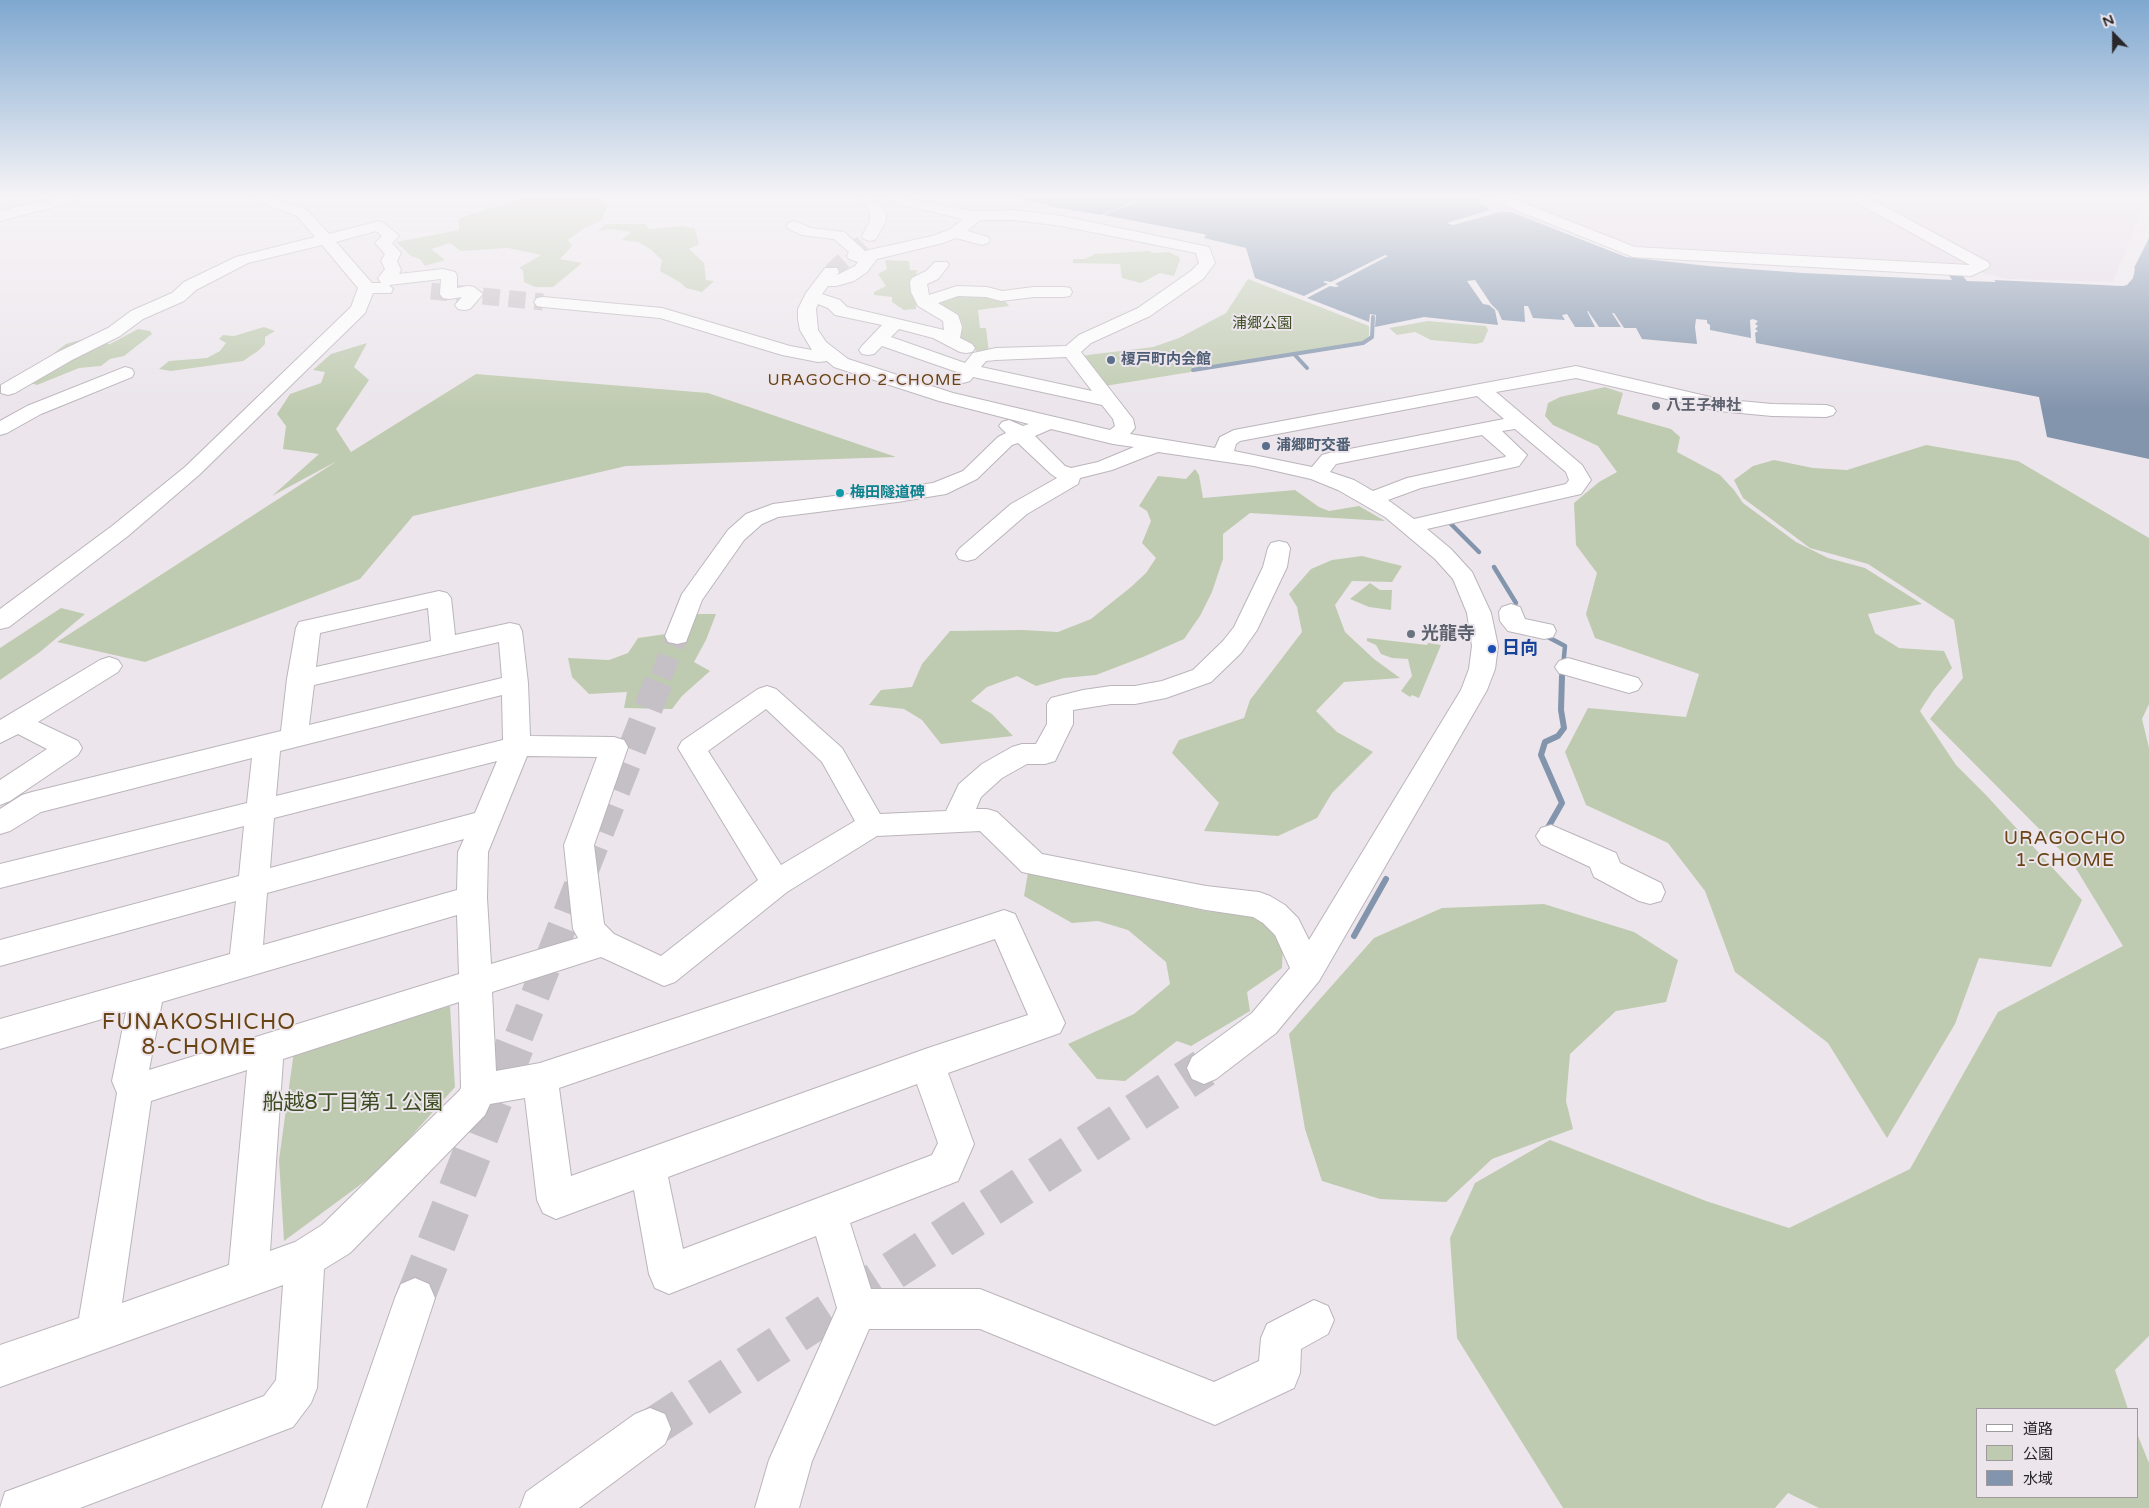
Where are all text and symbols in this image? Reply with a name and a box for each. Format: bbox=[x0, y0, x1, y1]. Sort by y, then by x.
north arrow bbox=[2089, 10, 2139, 60]
text: N bbox=[2100, 11, 2117, 31]
park label: 浦郷公園 bbox=[1232, 315, 1292, 333]
place label: 榎戸町内会館 bbox=[1121, 351, 1211, 369]
marker: 榎戸町内会館 bbox=[1105, 354, 1117, 366]
district label: URAGOCHO 2-CHOME bbox=[765, 371, 965, 391]
place label: 八王子神社 bbox=[1666, 397, 1741, 415]
marker: 八王子神社 bbox=[1650, 400, 1662, 412]
place label: 浦郷町交番 bbox=[1276, 437, 1351, 455]
marker: 浦郷町交番 bbox=[1260, 440, 1272, 452]
place label: 梅田隧道碑 bbox=[850, 484, 925, 502]
marker: 梅田隧道碑 bbox=[834, 487, 846, 499]
place label: 光龍寺 bbox=[1421, 623, 1475, 645]
marker: 光龍寺 bbox=[1405, 628, 1417, 640]
place label: 日向 bbox=[1502, 638, 1538, 660]
marker: 日向 bbox=[1486, 643, 1498, 655]
district label: URAGOCHO 1-CHOME bbox=[2003, 828, 2127, 872]
district label: FUNAKOSHICHO 8-CHOME bbox=[100, 1010, 298, 1062]
park label: 船越8丁目第１公園 bbox=[262, 1090, 444, 1116]
legend bbox=[1976, 1408, 2139, 1498]
text: 道路 bbox=[2023, 1420, 2053, 1438]
text: 公園 bbox=[2023, 1445, 2053, 1463]
text: 水域 bbox=[2023, 1470, 2053, 1488]

